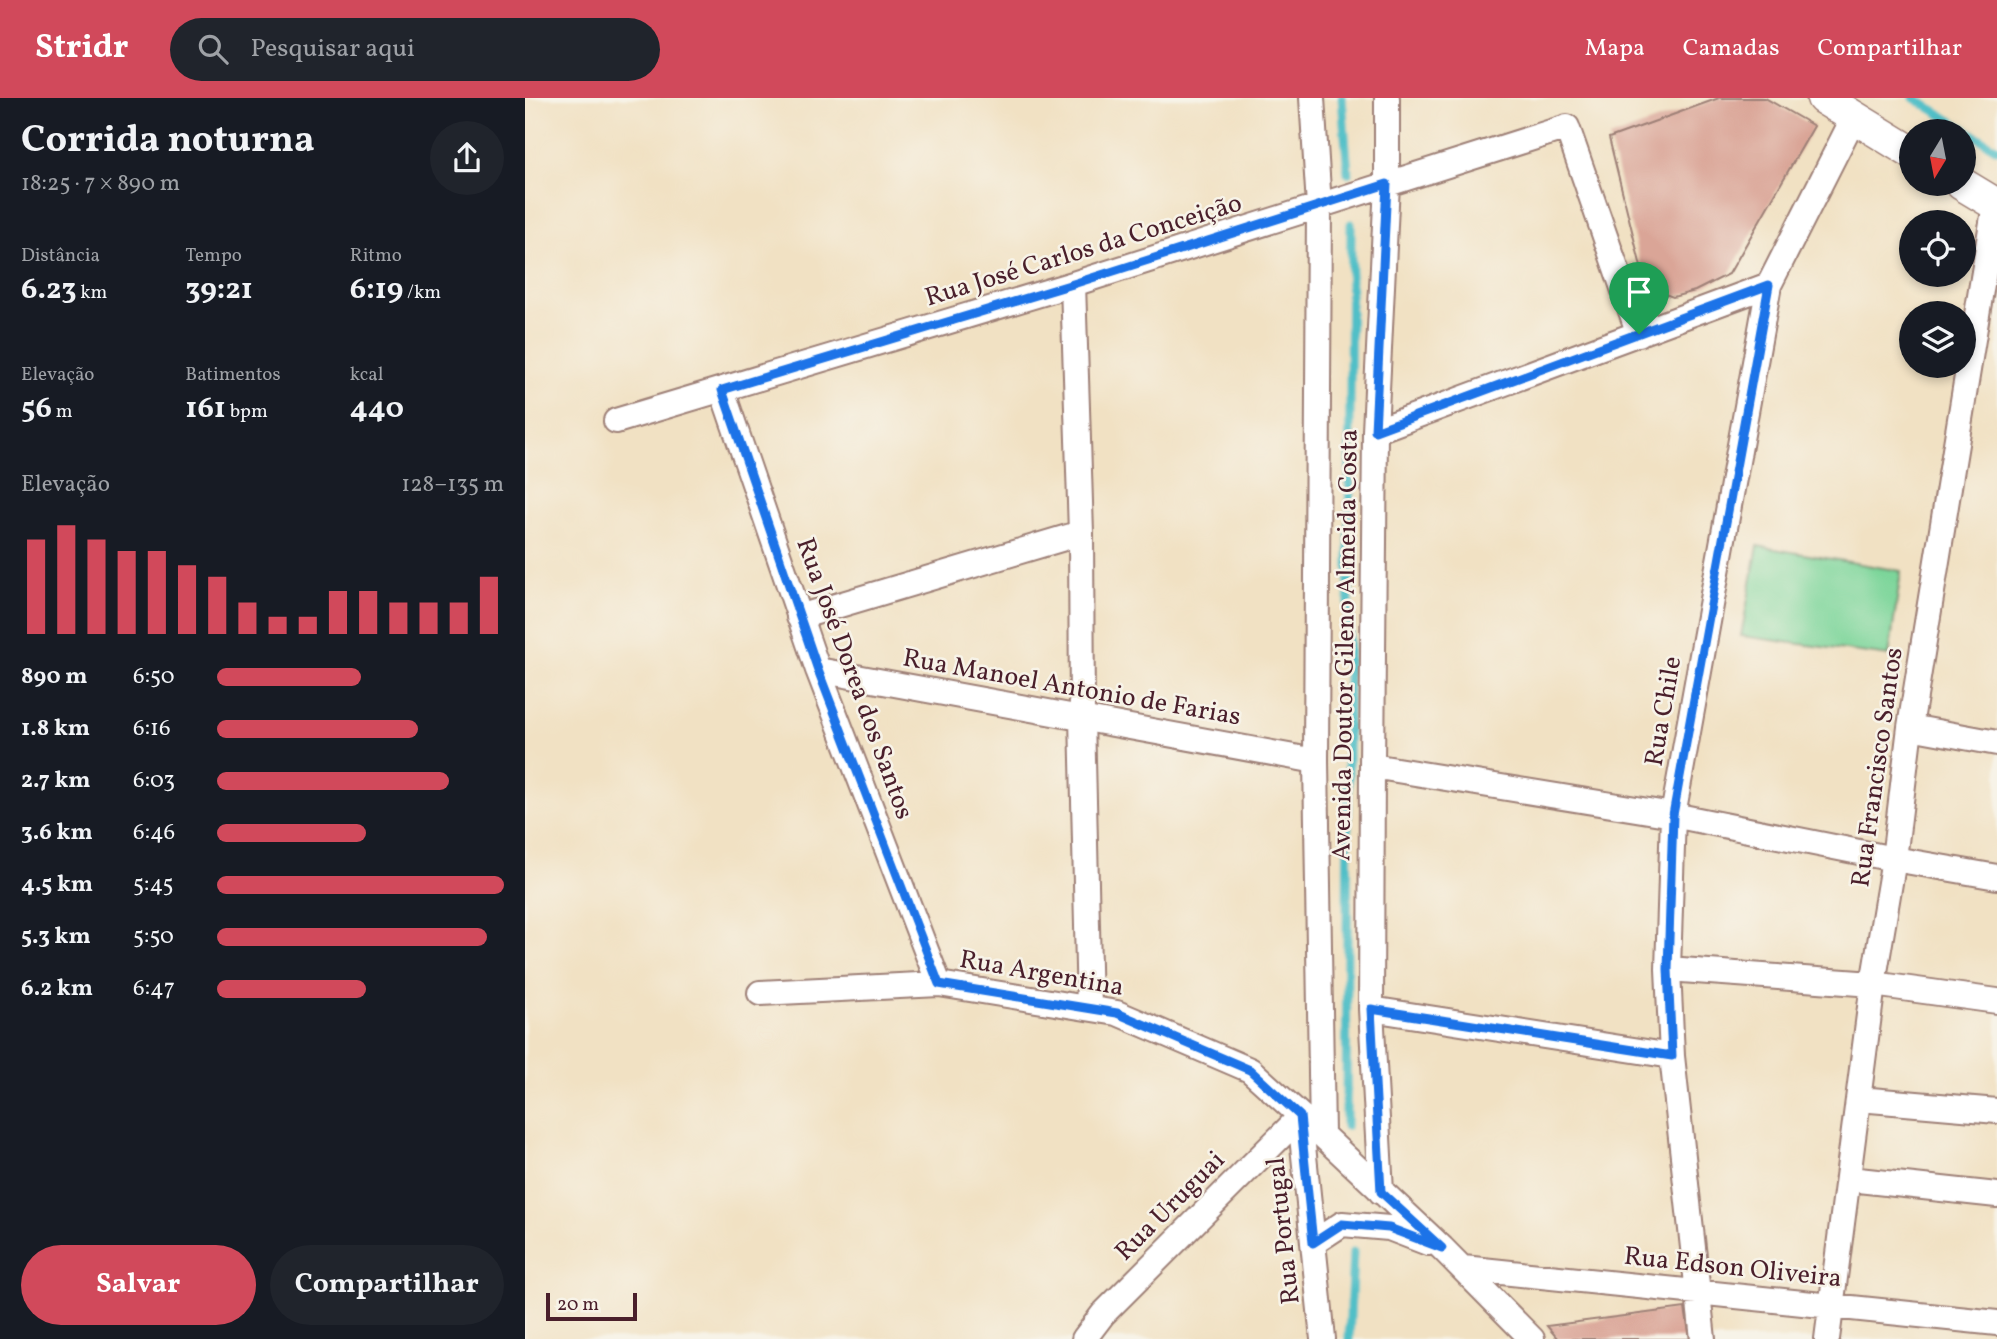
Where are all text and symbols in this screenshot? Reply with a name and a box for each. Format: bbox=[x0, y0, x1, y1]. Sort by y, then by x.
search box bbox=[170, 18, 660, 81]
text: Stridr bbox=[35, 26, 128, 72]
icon: search bbox=[194, 30, 232, 68]
text: Pesquisar aqui bbox=[250, 31, 415, 67]
text: Mapa bbox=[1585, 32, 1645, 66]
text: Camadas bbox=[1683, 32, 1779, 66]
text: Compartilhar bbox=[1817, 32, 1962, 66]
text: Corrida noturna bbox=[21, 115, 315, 168]
north arrow bbox=[1899, 119, 1976, 196]
map controls bbox=[1899, 119, 1976, 378]
button: share bbox=[430, 121, 504, 195]
text: 18:25 · 7 × 890 m bbox=[21, 168, 180, 200]
street label: Rua José Carlos da Conceição bbox=[921, 185, 1247, 316]
button: locate bbox=[1899, 210, 1976, 287]
text: Distância bbox=[21, 243, 100, 269]
text: Tempo bbox=[185, 243, 242, 269]
text: Ritmo bbox=[350, 243, 402, 269]
pin bbox=[1609, 262, 1669, 334]
text: 6.23 bbox=[21, 269, 76, 311]
text: 39:21 bbox=[185, 269, 253, 311]
text: 6:19 bbox=[350, 269, 403, 311]
icon: arrive bbox=[1620, 273, 1658, 311]
text: km bbox=[76, 280, 107, 306]
text: /km bbox=[403, 280, 441, 306]
button: layers bbox=[1899, 301, 1976, 378]
text: Elevação bbox=[21, 362, 94, 388]
text: Batimentos bbox=[185, 362, 281, 388]
text: kcal bbox=[350, 362, 383, 388]
text: 56 bbox=[21, 388, 52, 430]
text: 161 bbox=[185, 388, 226, 430]
text: 440 bbox=[350, 388, 404, 430]
text: m bbox=[52, 399, 73, 425]
text: bpm bbox=[226, 399, 268, 425]
street label: Avenida Doutor Gileno Almeida Costa bbox=[1324, 428, 1368, 862]
text: Elevação bbox=[21, 469, 110, 501]
text: 128–135 m bbox=[401, 469, 504, 501]
street label: Rua José Dorea dos Santos bbox=[786, 533, 922, 825]
street label: Rua Manoel Antonio de Farias bbox=[900, 641, 1243, 735]
street label: Rua Francisco Santos bbox=[1843, 645, 1913, 889]
street label: Rua Chile bbox=[1637, 654, 1691, 769]
text: 890 m bbox=[21, 661, 87, 693]
text: 6:50 bbox=[133, 661, 175, 693]
text: 1.8 km bbox=[21, 713, 90, 745]
text: 6:16 bbox=[133, 713, 171, 745]
text: 2.7 km bbox=[21, 765, 91, 797]
text: 6:03 bbox=[133, 765, 175, 797]
text: 3.6 km bbox=[21, 817, 93, 849]
text: 6:46 bbox=[133, 817, 175, 849]
text: 4.5 km bbox=[21, 869, 93, 901]
text: 5:45 bbox=[133, 869, 174, 901]
text: 5.3 km bbox=[21, 921, 91, 953]
text: 5:50 bbox=[133, 921, 174, 953]
street label: Rua Argentina bbox=[957, 942, 1127, 1006]
text: 6.2 km bbox=[21, 973, 93, 1005]
text: 6:47 bbox=[133, 973, 175, 1005]
street label: Rua Uruguai bbox=[1107, 1143, 1234, 1270]
street label: Rua Portugal bbox=[1258, 1155, 1310, 1306]
street label: Rua Edson Oliveira bbox=[1622, 1239, 1843, 1297]
button: Salvar bbox=[21, 1245, 256, 1325]
button: Compartilhar bbox=[270, 1245, 504, 1325]
scale bar bbox=[546, 1290, 637, 1322]
text: 20 m bbox=[557, 1292, 599, 1318]

